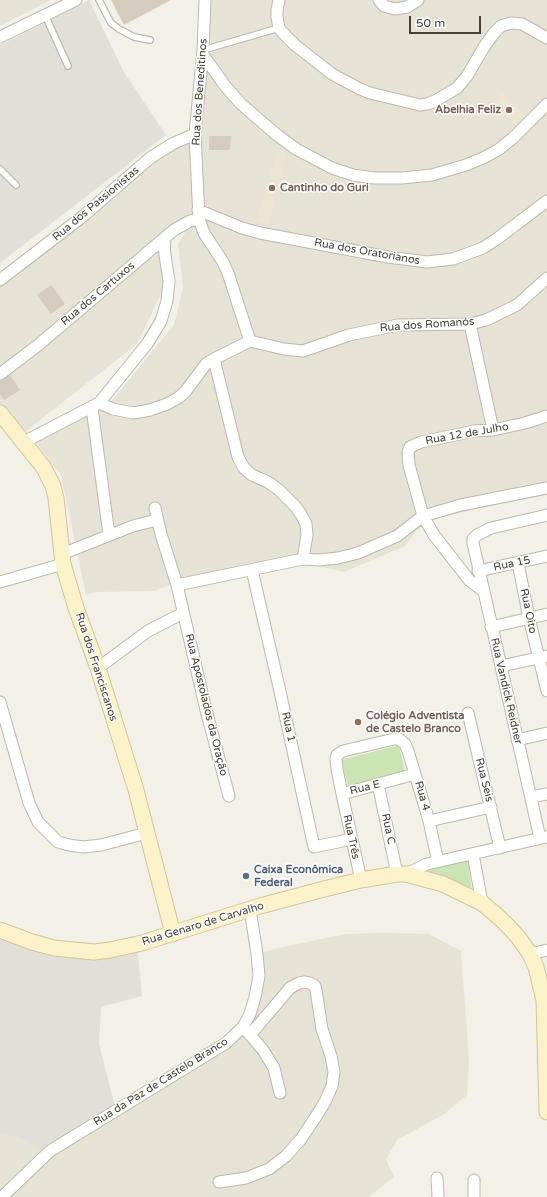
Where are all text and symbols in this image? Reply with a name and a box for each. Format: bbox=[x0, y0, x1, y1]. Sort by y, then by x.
scale bar bbox=[411, 8, 483, 34]
text: 50 m bbox=[416, 16, 445, 30]
street label: Rua dos Beneditinos bbox=[190, 38, 210, 146]
place label: Abelhia Feliz bbox=[435, 103, 501, 117]
marker: Abelhia Feliz bbox=[504, 105, 514, 115]
street label: Rua dos Passionistas bbox=[50, 164, 142, 244]
place label: Cantinho do Guri bbox=[280, 181, 369, 195]
marker: Cantinho do Guri bbox=[267, 183, 277, 193]
street label: Rua dos Oratorianos bbox=[313, 236, 421, 268]
street label: Rua dos Cartuxos bbox=[59, 259, 137, 329]
street label: Rua dos Romanós bbox=[379, 315, 475, 335]
street label: Rua 12 de Julho bbox=[424, 420, 510, 448]
street label: Rua 15 bbox=[492, 554, 532, 574]
street label: Rua Oito bbox=[517, 587, 539, 635]
street label: Rua dos Franciscanos bbox=[72, 611, 120, 723]
street label: Rua Apostolados da Oração bbox=[182, 633, 230, 777]
street label: Rua Vandick Reidner bbox=[487, 637, 525, 745]
place label: Colégio Adventista de Castelo Branco bbox=[366, 709, 464, 735]
street label: Rua 1 bbox=[278, 711, 298, 743]
marker: Colégio Adventista de Castelo Branco bbox=[353, 717, 363, 727]
street label: Rua Seis bbox=[472, 757, 496, 803]
street label: Rua E bbox=[349, 778, 381, 798]
street label: Rua 4 bbox=[411, 780, 433, 812]
street label: Rua C bbox=[378, 812, 398, 846]
street label: Rua Três bbox=[340, 814, 362, 860]
place label: Caixa Econômica Federal bbox=[254, 863, 343, 889]
marker: Caixa Econômica Federal bbox=[241, 871, 251, 881]
street label: Rua Genaro de Carvalho bbox=[140, 899, 266, 949]
street label: Rua da Paz de Castelo Branco bbox=[91, 1035, 231, 1129]

